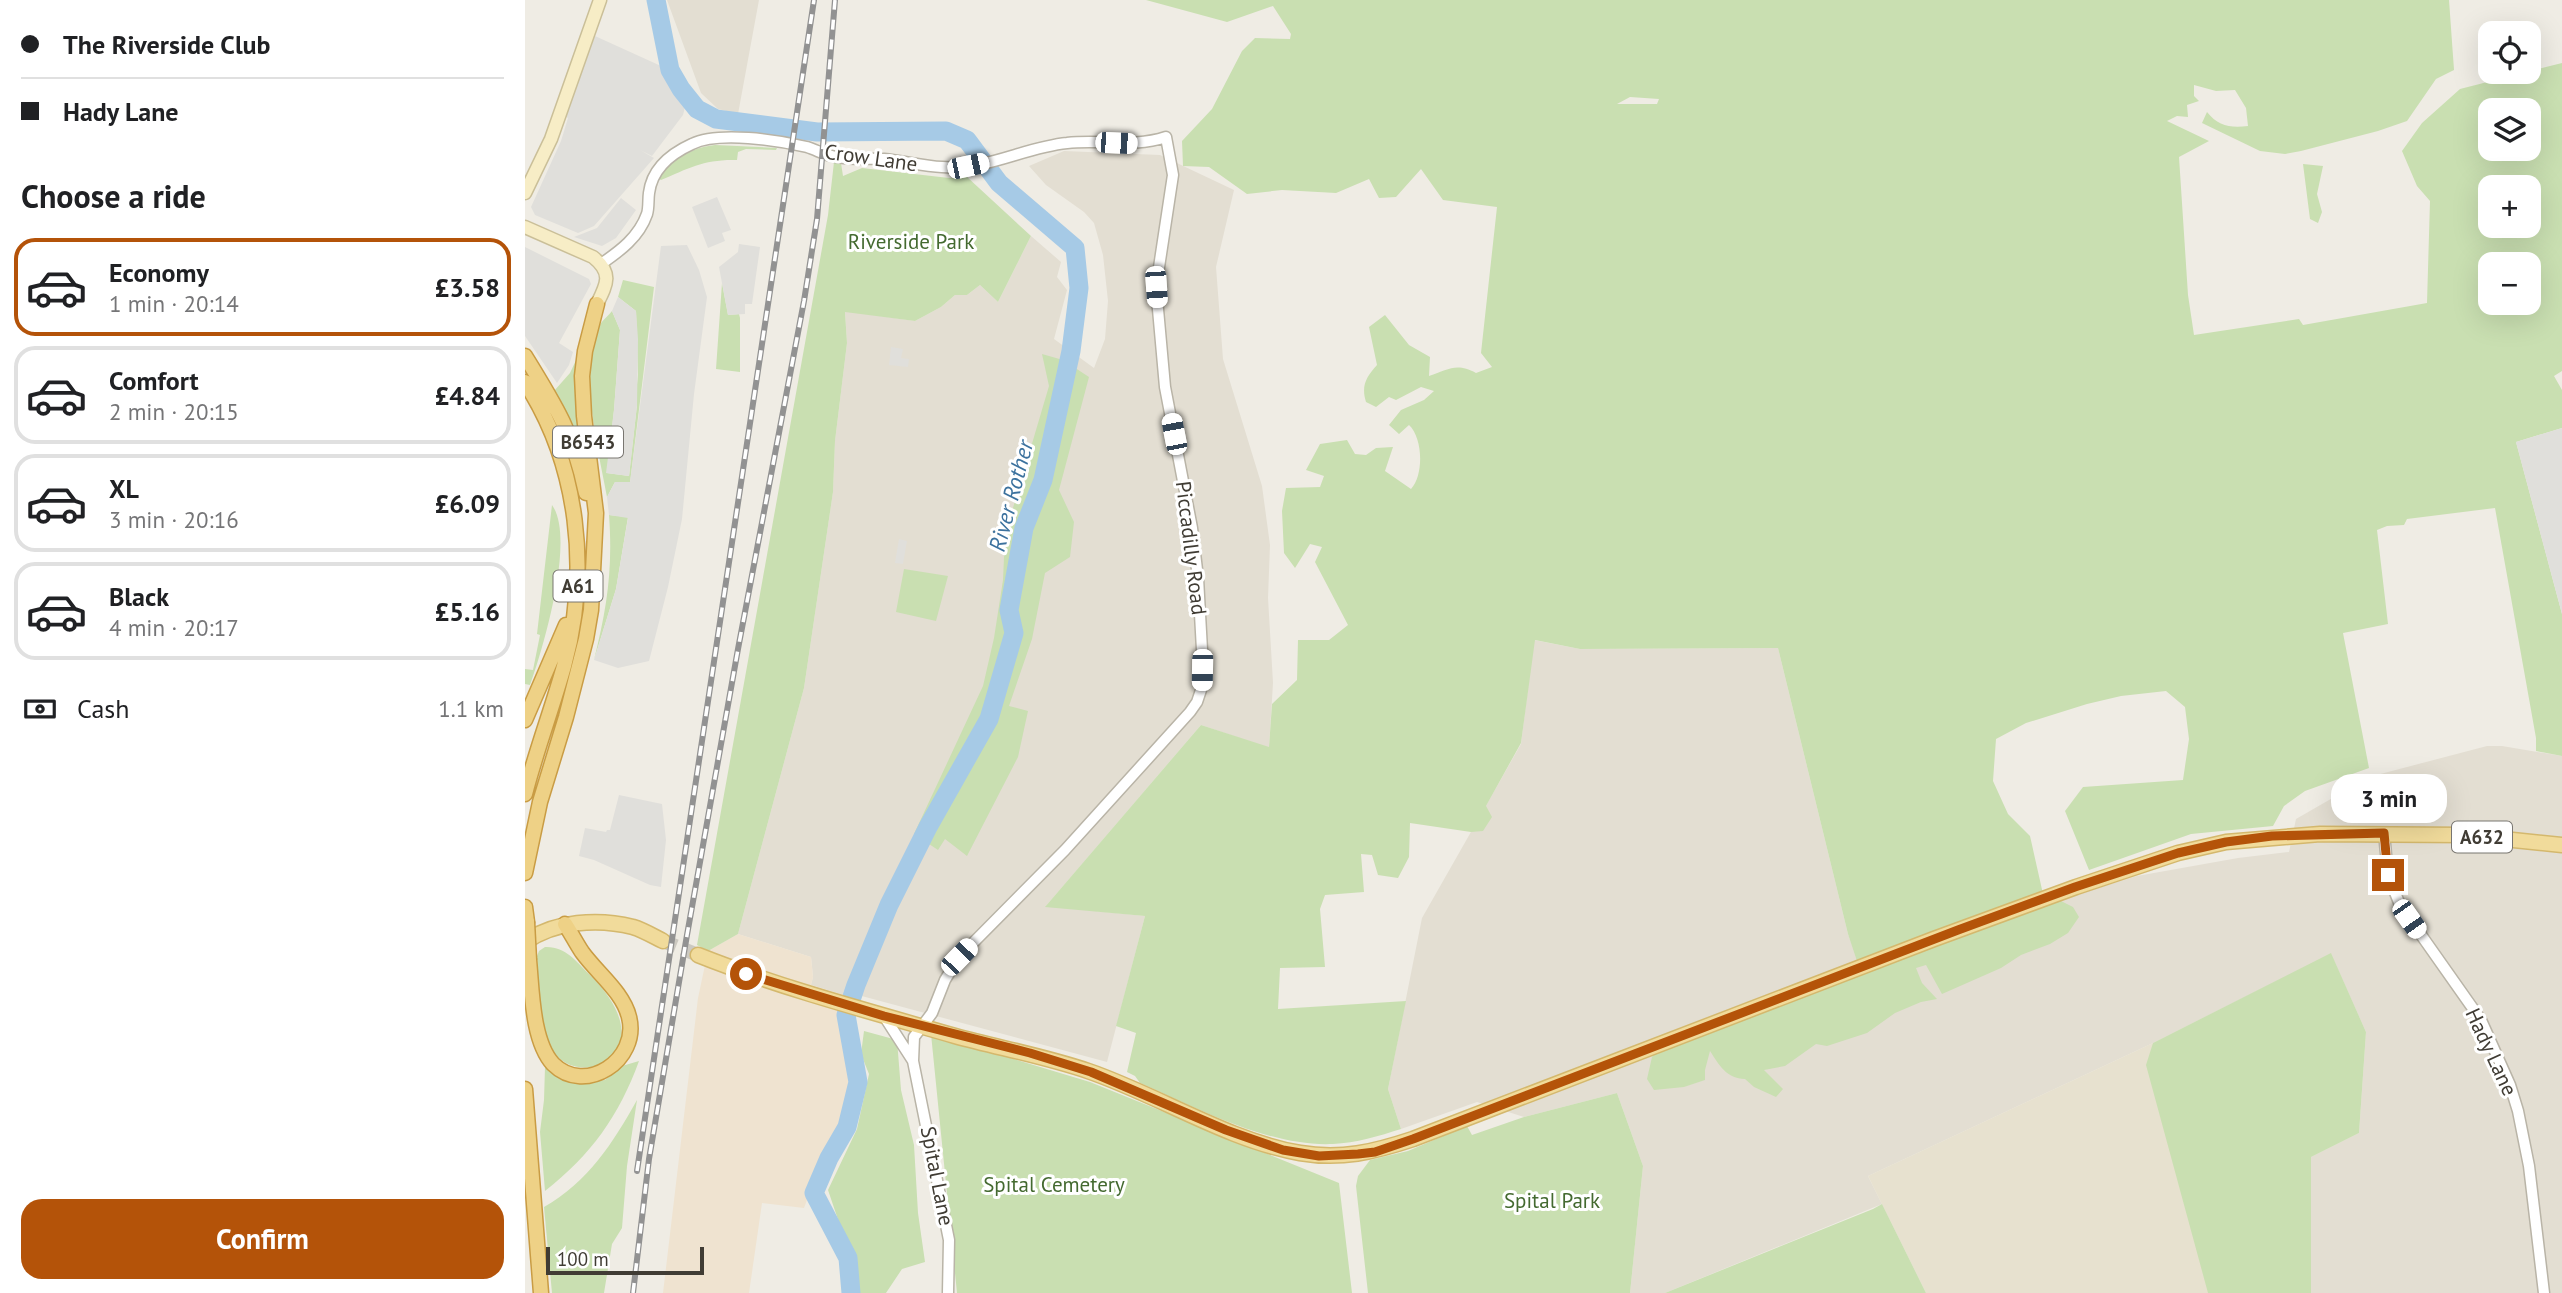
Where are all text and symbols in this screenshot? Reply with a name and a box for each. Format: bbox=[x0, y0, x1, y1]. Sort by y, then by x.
map controls bbox=[2478, 21, 2541, 315]
button: locate bbox=[2478, 21, 2541, 84]
text: The Riverside Club bbox=[63, 28, 270, 61]
text: Hady Lane bbox=[63, 95, 179, 128]
button: layers bbox=[2478, 98, 2541, 161]
car bbox=[1095, 132, 1138, 154]
street label: Crow Lane bbox=[823, 138, 919, 177]
car bbox=[946, 151, 991, 181]
text: Choose a ride bbox=[21, 175, 206, 217]
button: + bbox=[2478, 175, 2541, 238]
park label: Riverside Park bbox=[848, 228, 974, 255]
button: − bbox=[2478, 252, 2541, 315]
icon: car bbox=[25, 256, 88, 319]
text: Economy bbox=[109, 256, 209, 289]
car bbox=[1145, 265, 1168, 309]
text: £3.58 bbox=[435, 271, 500, 304]
text: 1 min · 20:14 bbox=[109, 289, 239, 318]
icon: car bbox=[25, 364, 88, 427]
text: Comfort bbox=[109, 364, 199, 397]
text: £4.84 bbox=[435, 379, 500, 412]
text: 2 min · 20:15 bbox=[109, 397, 239, 426]
car bbox=[1160, 411, 1189, 457]
road number: B6543 bbox=[553, 426, 623, 458]
water label: River Rother bbox=[982, 436, 1040, 555]
icon: car bbox=[25, 472, 88, 535]
text: XL bbox=[109, 472, 139, 505]
street label: Piccadilly Road bbox=[1170, 480, 1213, 616]
text: £6.09 bbox=[435, 487, 500, 520]
text: 3 min · 20:16 bbox=[109, 505, 239, 534]
road number: A61 bbox=[553, 570, 603, 601]
icon: car bbox=[25, 580, 88, 643]
text: Black bbox=[109, 580, 169, 613]
text: £5.16 bbox=[435, 595, 500, 628]
text: 4 min · 20:17 bbox=[109, 613, 239, 642]
car bbox=[1192, 649, 1213, 691]
icon: cash bbox=[21, 690, 59, 728]
text: Cash bbox=[77, 692, 129, 725]
text: 1.1 km bbox=[438, 694, 504, 723]
callout: 3 min bbox=[2330, 774, 2446, 822]
text: 3 min bbox=[2361, 784, 2417, 813]
road number: A632 bbox=[2452, 822, 2512, 852]
route end bbox=[2372, 859, 2404, 891]
car bbox=[2389, 896, 2430, 942]
car bbox=[937, 935, 982, 979]
route start bbox=[730, 958, 762, 990]
street label: Hady Lane bbox=[2459, 1004, 2523, 1100]
street label: Spital Lane bbox=[915, 1124, 960, 1228]
park label: Spital Cemetery bbox=[983, 1171, 1125, 1198]
park label: Spital Park bbox=[1504, 1187, 1600, 1214]
button: Confirm bbox=[21, 1199, 504, 1279]
scale bar bbox=[546, 1244, 703, 1276]
text: 100 m bbox=[557, 1247, 609, 1271]

